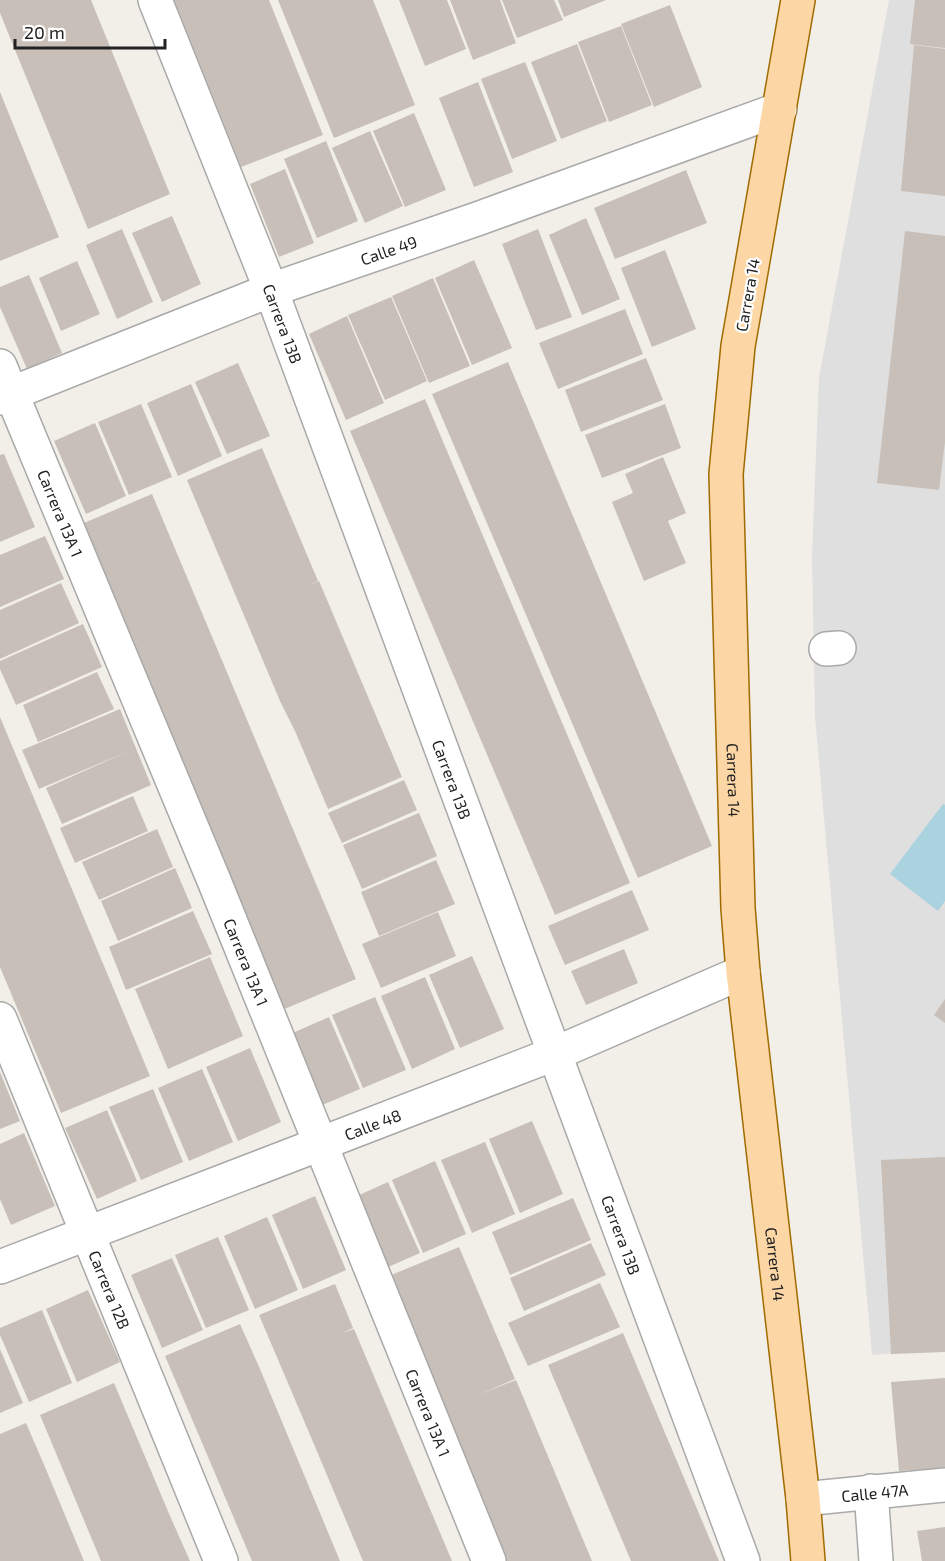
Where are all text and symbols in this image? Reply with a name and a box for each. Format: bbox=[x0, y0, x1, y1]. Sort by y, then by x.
scale bar bbox=[15, 12, 165, 50]
text: 20 m bbox=[24, 21, 65, 43]
street label: Calle 49 bbox=[358, 231, 419, 268]
street label: Carrera 14 bbox=[731, 257, 763, 333]
street label: Carrera 13B bbox=[260, 281, 307, 366]
street label: Carrera 13A 1 bbox=[34, 466, 88, 559]
street label: Carrera 13B bbox=[429, 737, 476, 821]
street label: Carrera 14 bbox=[724, 743, 745, 818]
street label: Carrera 13A 1 bbox=[221, 915, 273, 1008]
street label: Calle 48 bbox=[341, 1104, 403, 1143]
street label: Carrera 13B bbox=[598, 1192, 645, 1277]
street label: Carrera 14 bbox=[763, 1226, 790, 1302]
street label: Carrera 12B bbox=[86, 1247, 135, 1332]
street label: Carrera 13A 1 bbox=[403, 1366, 455, 1459]
street label: Calle 47A bbox=[840, 1479, 909, 1505]

